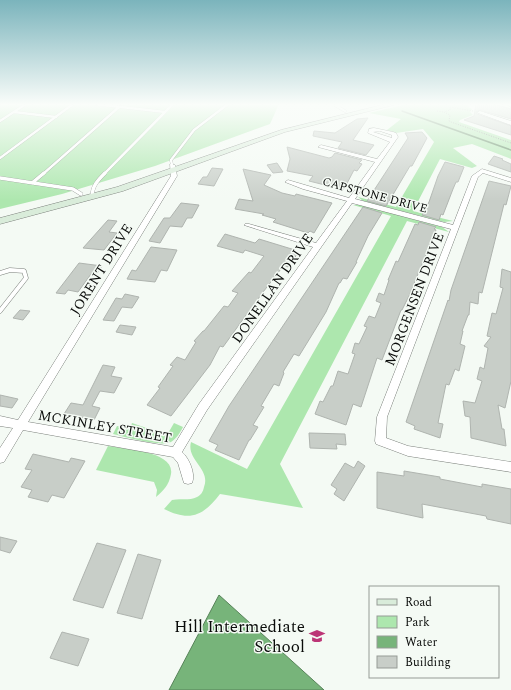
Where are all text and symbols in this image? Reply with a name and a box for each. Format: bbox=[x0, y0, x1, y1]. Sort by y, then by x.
street label: CAPSTONE DRIVE bbox=[320, 172, 430, 219]
street label: JORENT DRIVE bbox=[65, 219, 138, 319]
street label: DONELLAN DRIVE bbox=[227, 229, 318, 348]
street label: MORGENSEN DRIVE bbox=[379, 229, 450, 369]
street label: MCKINLEY STREET bbox=[37, 404, 173, 449]
legend bbox=[369, 586, 499, 678]
text: Road bbox=[405, 593, 432, 612]
text: Park bbox=[405, 613, 430, 632]
place label: Hill Intermediate School bbox=[174, 614, 305, 660]
school or university icon: Hill Intermediate School bbox=[308, 627, 326, 645]
text: Water bbox=[405, 633, 437, 652]
text: Building bbox=[405, 653, 451, 672]

